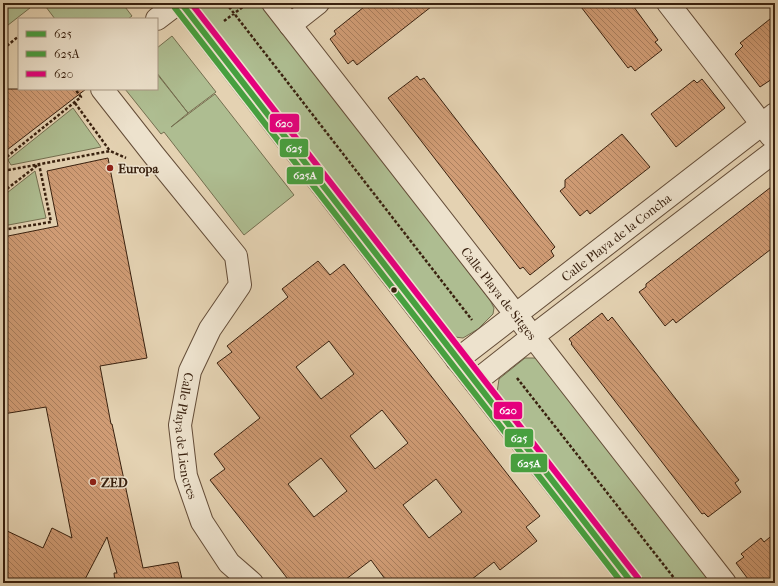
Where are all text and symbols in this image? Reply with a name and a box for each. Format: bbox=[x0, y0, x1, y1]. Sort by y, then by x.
legend bbox=[18, 18, 158, 90]
text: 625 bbox=[54, 27, 72, 41]
text: 625A bbox=[54, 47, 80, 61]
text: 620 bbox=[54, 67, 73, 81]
line badge: 620 bbox=[269, 113, 300, 133]
text: 620 bbox=[275, 117, 293, 130]
line badge: 625 bbox=[279, 138, 309, 158]
text: 625 bbox=[286, 142, 302, 155]
place label: Europa bbox=[118, 161, 159, 177]
marker: Europa bbox=[105, 163, 115, 173]
line badge: 625A bbox=[286, 166, 324, 185]
text: 625A bbox=[293, 169, 318, 182]
street label: Calle Playa de la Concha bbox=[558, 189, 675, 284]
street label: Calle Playa de Sitges bbox=[458, 244, 540, 343]
unlabelled marker bbox=[389, 285, 399, 295]
street label: Calle Playa de Liencres bbox=[172, 371, 201, 501]
line badge: 620 bbox=[493, 401, 523, 420]
text: 620 bbox=[499, 404, 517, 417]
line badge: 625 bbox=[504, 428, 534, 448]
text: 625 bbox=[511, 432, 527, 445]
line badge: 625A bbox=[510, 453, 548, 473]
text: 625A bbox=[517, 457, 542, 470]
place label: ZED bbox=[101, 475, 128, 490]
marker: ZED bbox=[88, 477, 98, 487]

